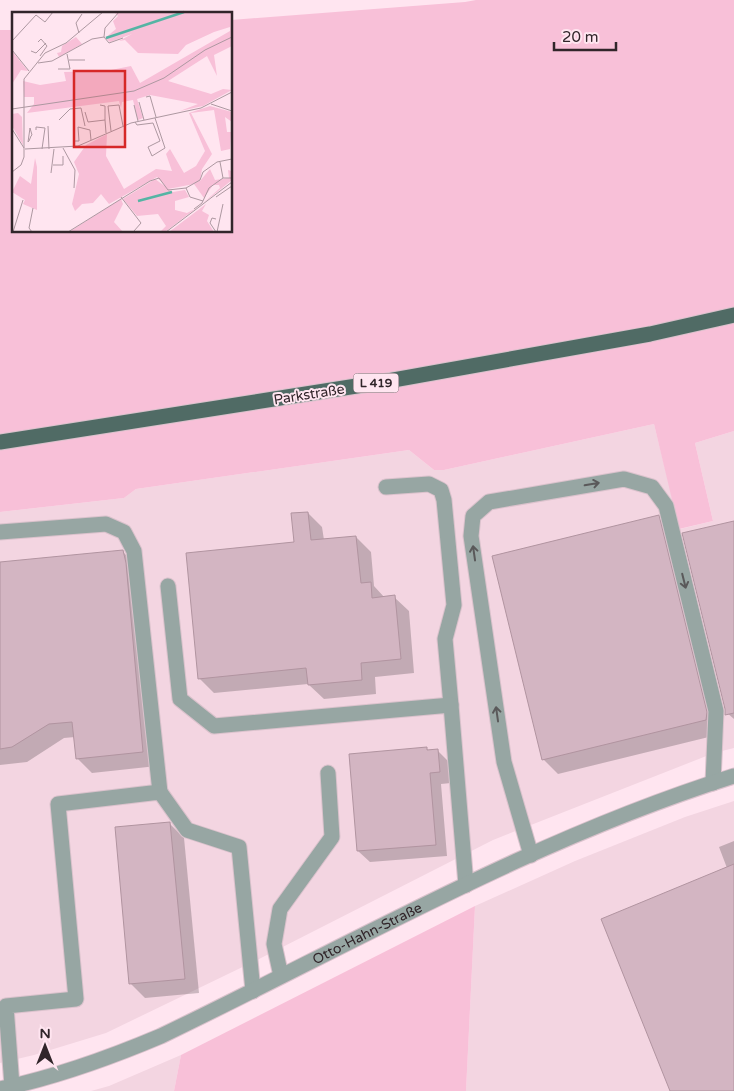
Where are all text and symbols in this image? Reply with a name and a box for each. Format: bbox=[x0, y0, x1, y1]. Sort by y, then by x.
inset map bbox=[12, 12, 232, 232]
scale bar bbox=[554, 20, 616, 52]
text: 20 m bbox=[562, 28, 599, 46]
road number: L 419 bbox=[354, 373, 398, 392]
street label: Parkstraße bbox=[272, 380, 346, 408]
one-way arrow bbox=[584, 479, 600, 489]
one-way arrow bbox=[468, 545, 478, 561]
one-way arrow bbox=[680, 573, 689, 589]
one-way arrow bbox=[491, 706, 501, 722]
street label: Otto-Hahn-Straße bbox=[310, 899, 425, 968]
north arrow bbox=[20, 1021, 70, 1071]
text: N bbox=[39, 1025, 51, 1042]

